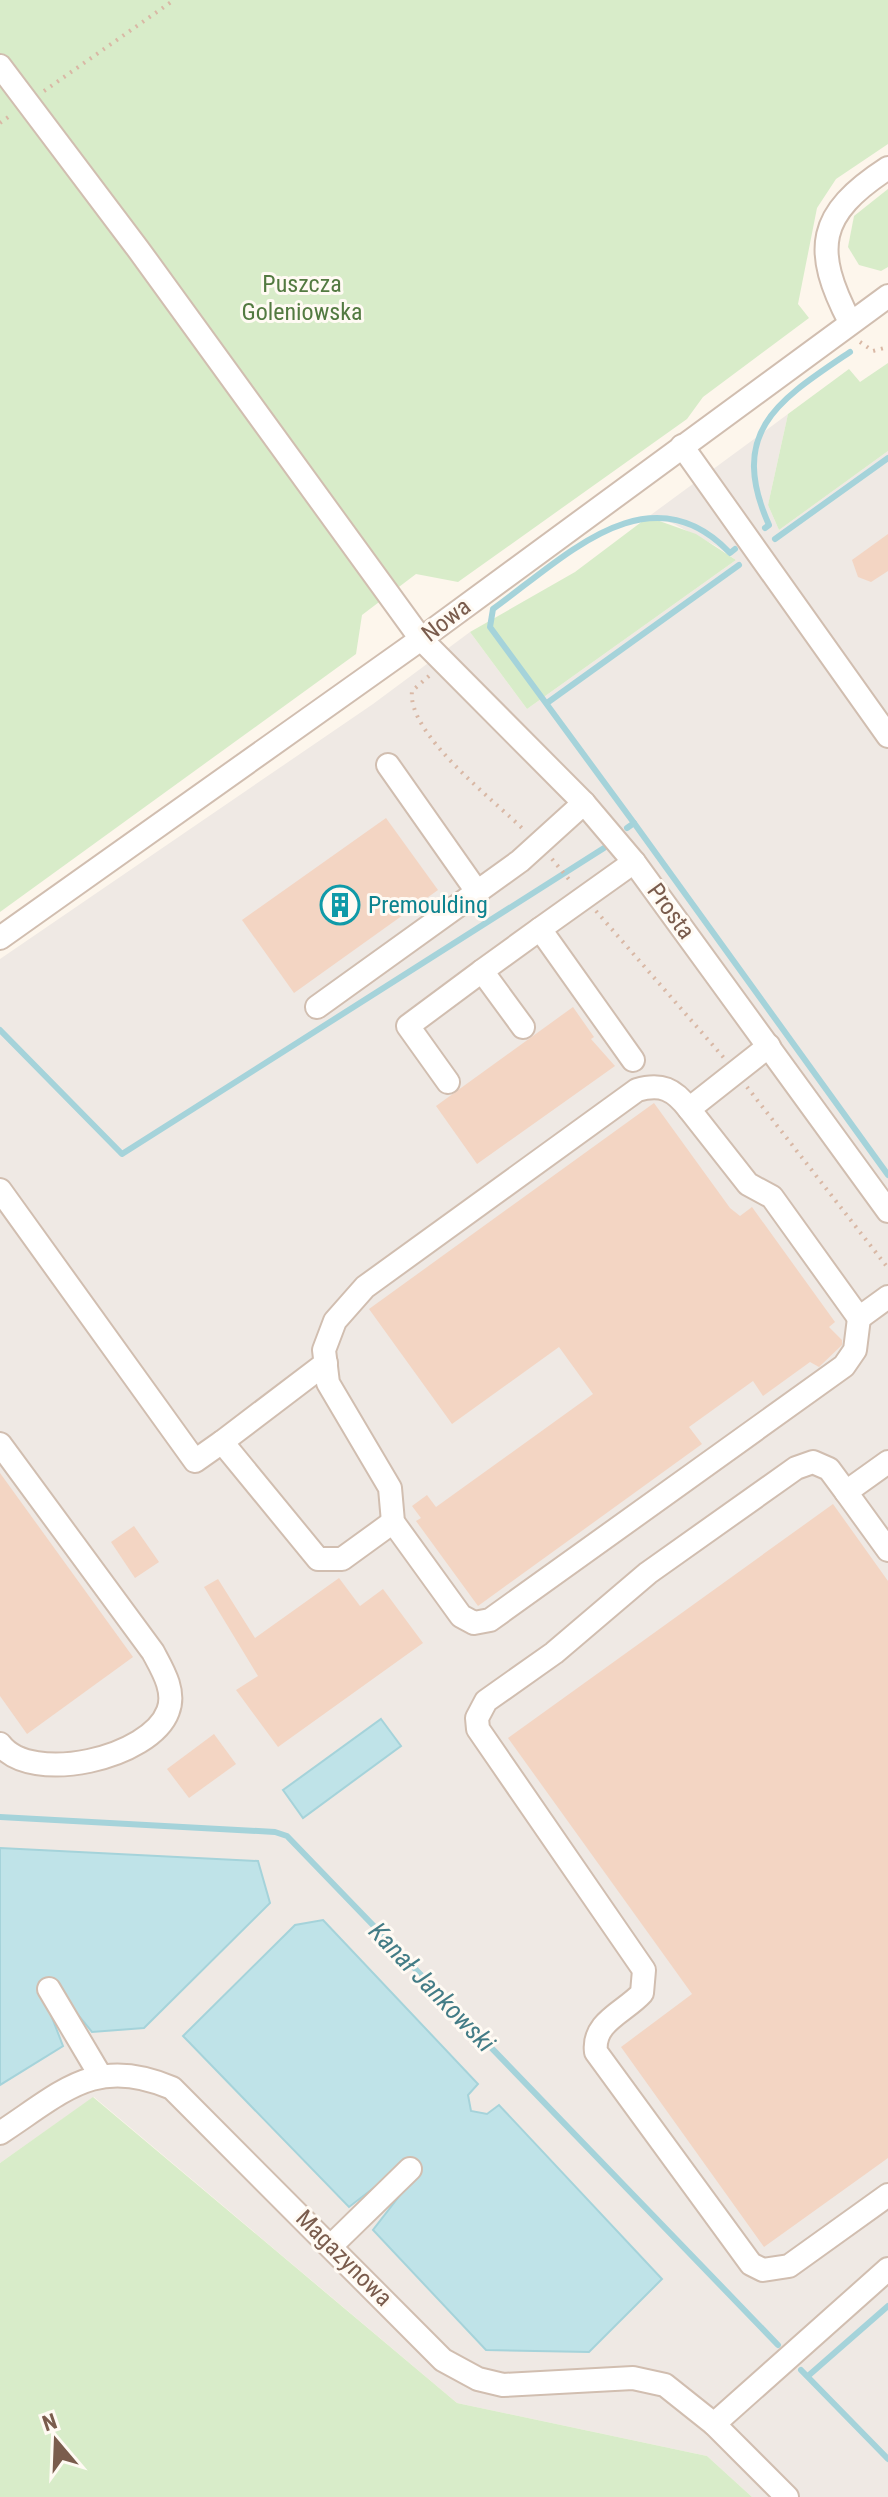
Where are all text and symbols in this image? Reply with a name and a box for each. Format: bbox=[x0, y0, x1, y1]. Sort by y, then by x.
park label: Puszcza Goleniowska bbox=[241, 270, 363, 326]
street label: Nowa bbox=[416, 592, 476, 648]
street label: Prosta bbox=[641, 878, 701, 944]
building icon: Premoulding bbox=[319, 884, 361, 926]
place label: Premoulding bbox=[368, 891, 488, 919]
water label: Kanał Jankowski bbox=[363, 1916, 501, 2058]
street label: Magazynowa bbox=[290, 2204, 398, 2312]
north arrow bbox=[16, 2401, 96, 2481]
text: N bbox=[39, 2409, 60, 2437]

